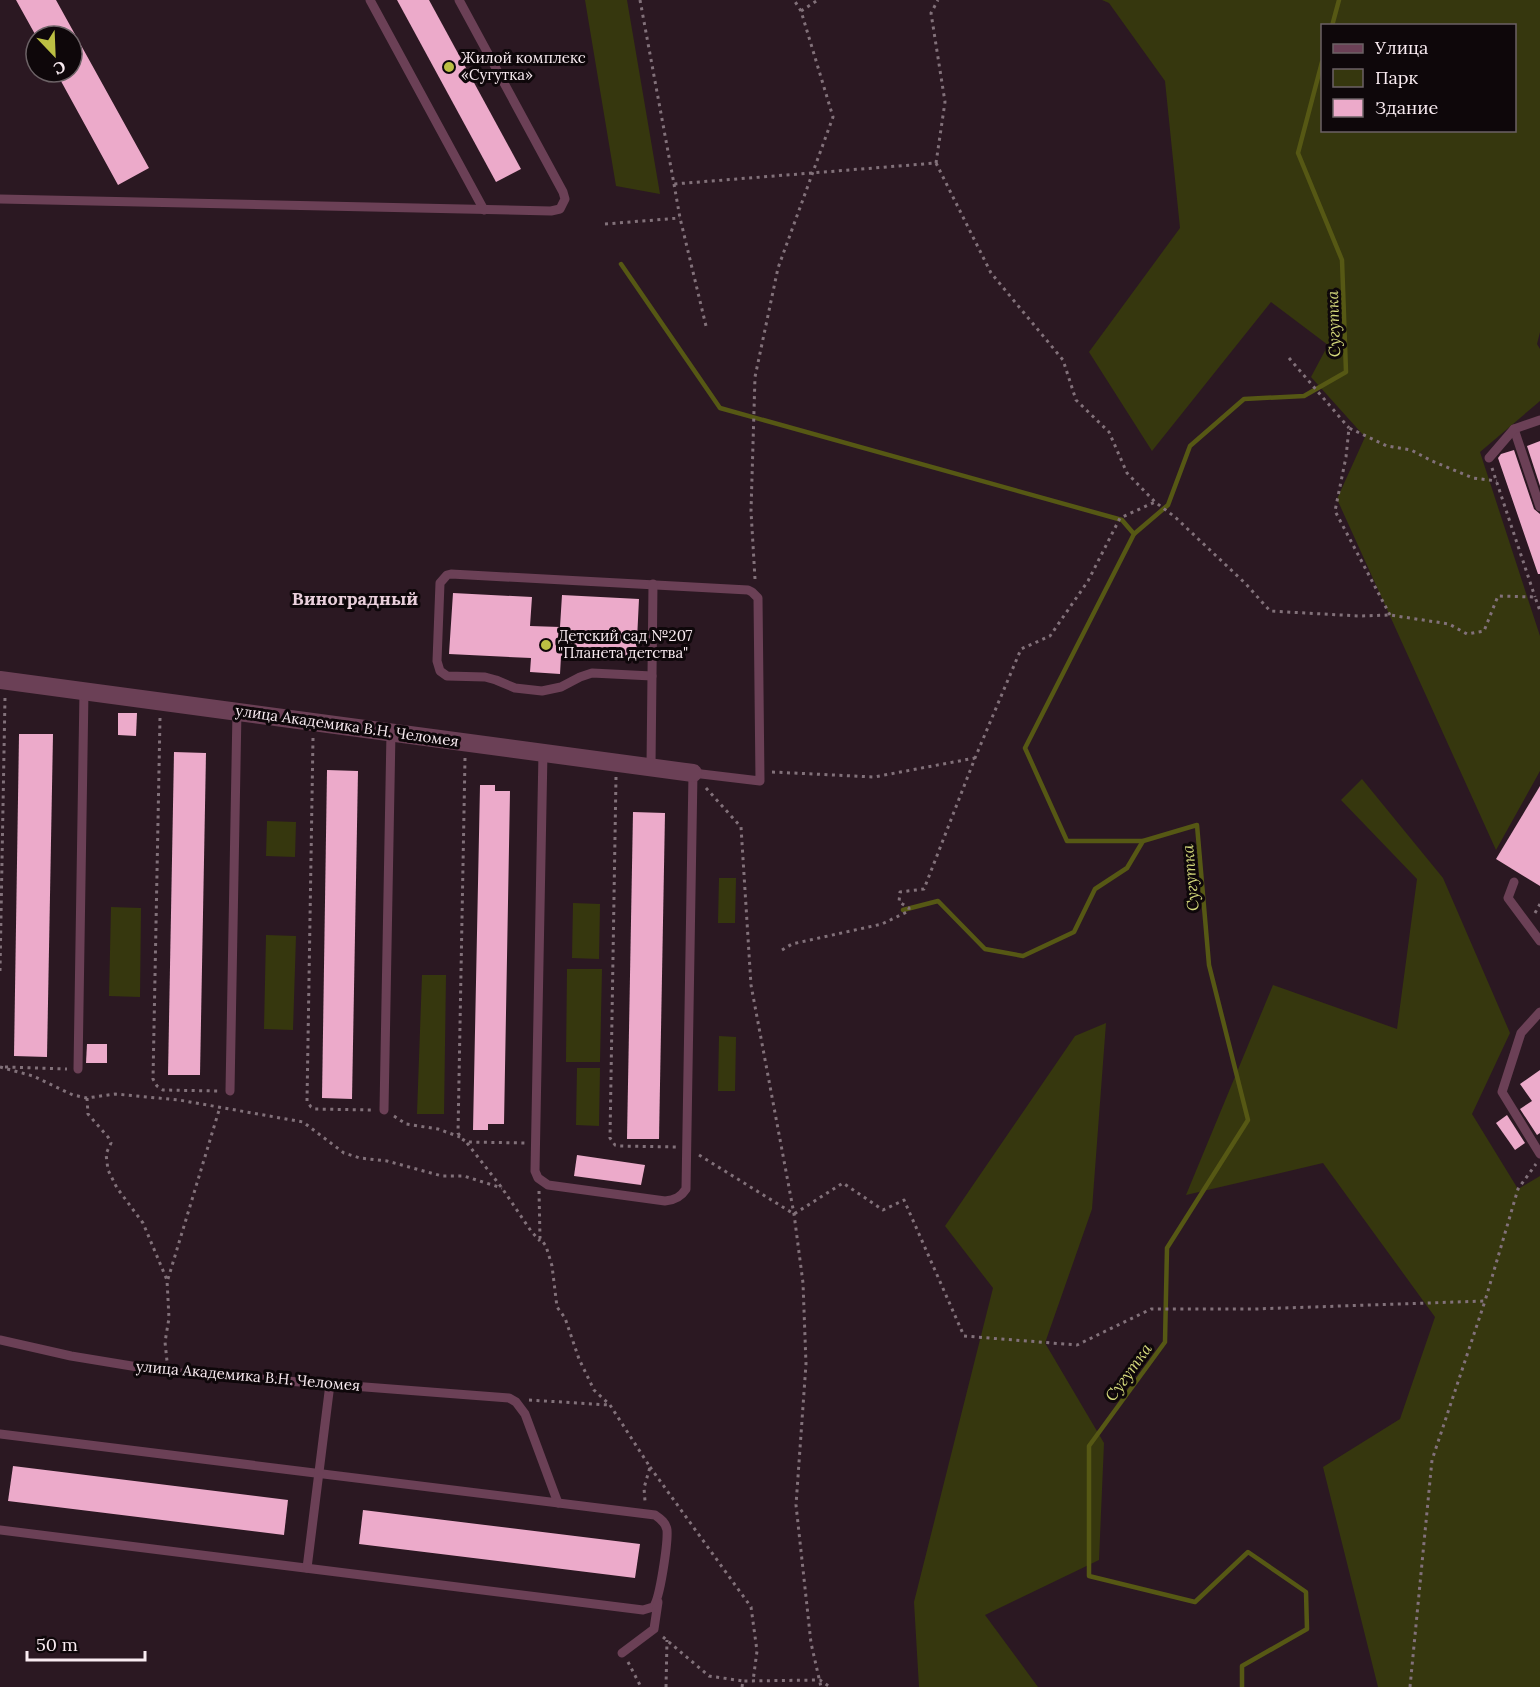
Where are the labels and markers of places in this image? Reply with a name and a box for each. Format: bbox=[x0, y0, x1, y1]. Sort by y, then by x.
place label: Жилой комплекс «Сугутка» bbox=[461, 48, 586, 84]
marker: Жилой комплекс «Сугутка» bbox=[442, 60, 456, 74]
place label: Детский сад №207 "Планета детства" bbox=[558, 626, 693, 662]
marker: Детский сад №207 "Планета детства" bbox=[539, 638, 553, 652]

